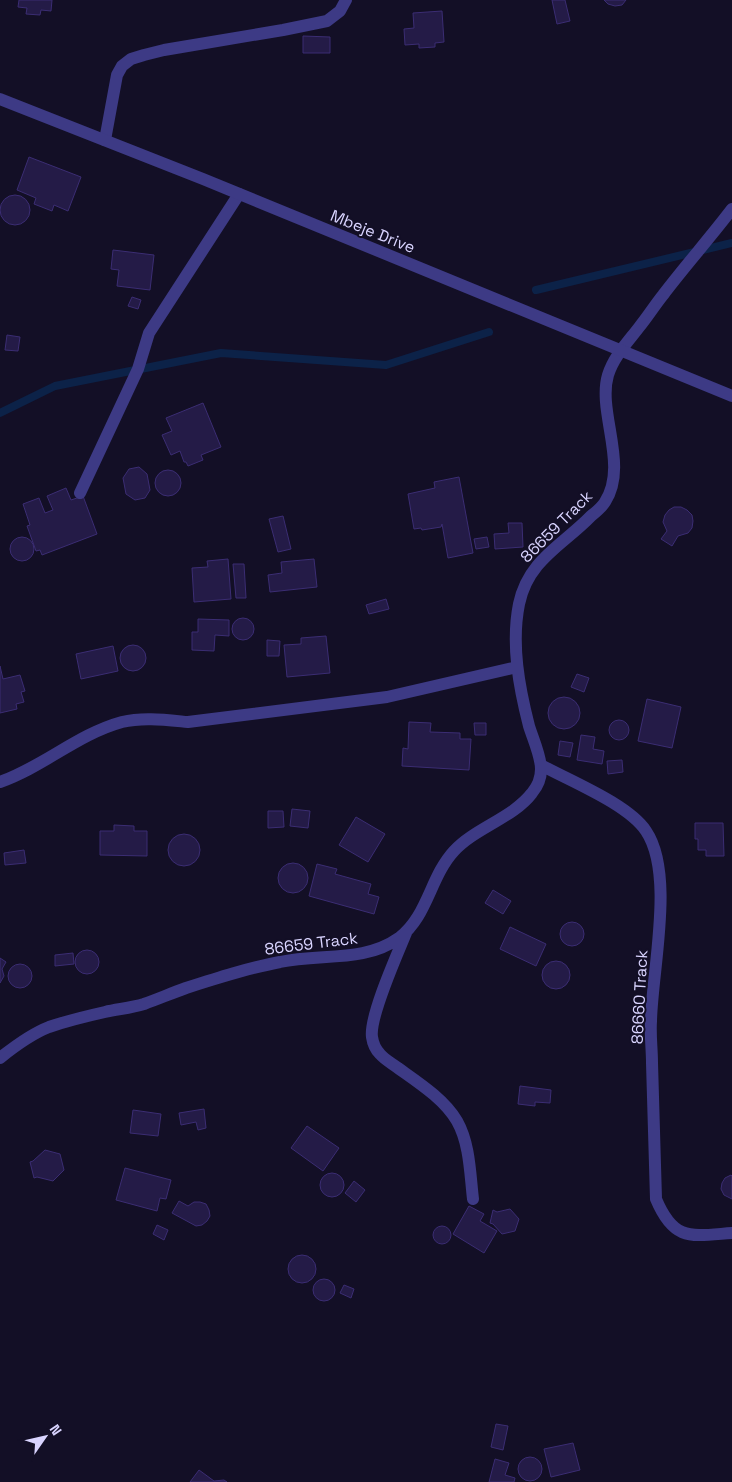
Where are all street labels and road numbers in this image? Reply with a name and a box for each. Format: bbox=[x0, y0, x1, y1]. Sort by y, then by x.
street label: Mbeje Drive bbox=[327, 205, 418, 258]
street label: 86659 Track bbox=[516, 486, 597, 567]
street label: 86659 Track bbox=[263, 927, 359, 960]
street label: 86660 Track bbox=[627, 949, 652, 1045]

